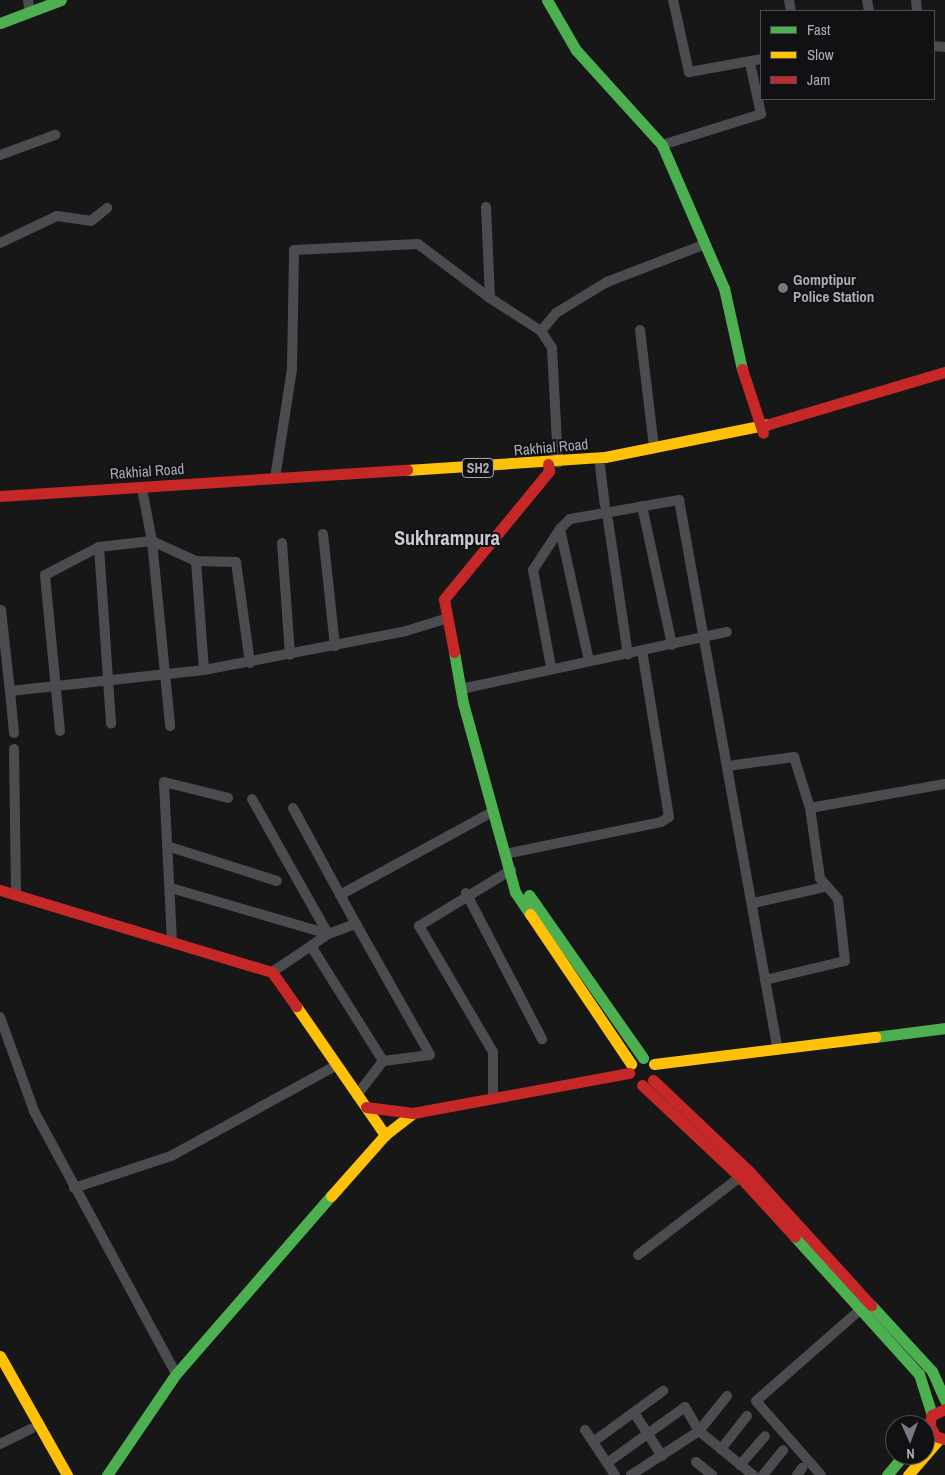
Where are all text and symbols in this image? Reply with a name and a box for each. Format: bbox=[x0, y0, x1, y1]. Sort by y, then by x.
legend bbox=[760, 10, 935, 100]
text: Fast bbox=[807, 19, 830, 40]
text: Slow bbox=[807, 44, 834, 65]
text: Jam bbox=[807, 69, 830, 90]
place label: Gomptipur Police Station bbox=[793, 270, 874, 305]
marker: Gomptipur Police Station bbox=[777, 282, 789, 294]
street label: Rakhial Road bbox=[513, 435, 589, 459]
road number: SH2 bbox=[462, 456, 494, 479]
street label: Rakhial Road bbox=[109, 459, 185, 483]
district label: Sukhrampura bbox=[394, 525, 500, 549]
north arrow bbox=[885, 1415, 935, 1465]
text: N bbox=[906, 1445, 915, 1463]

